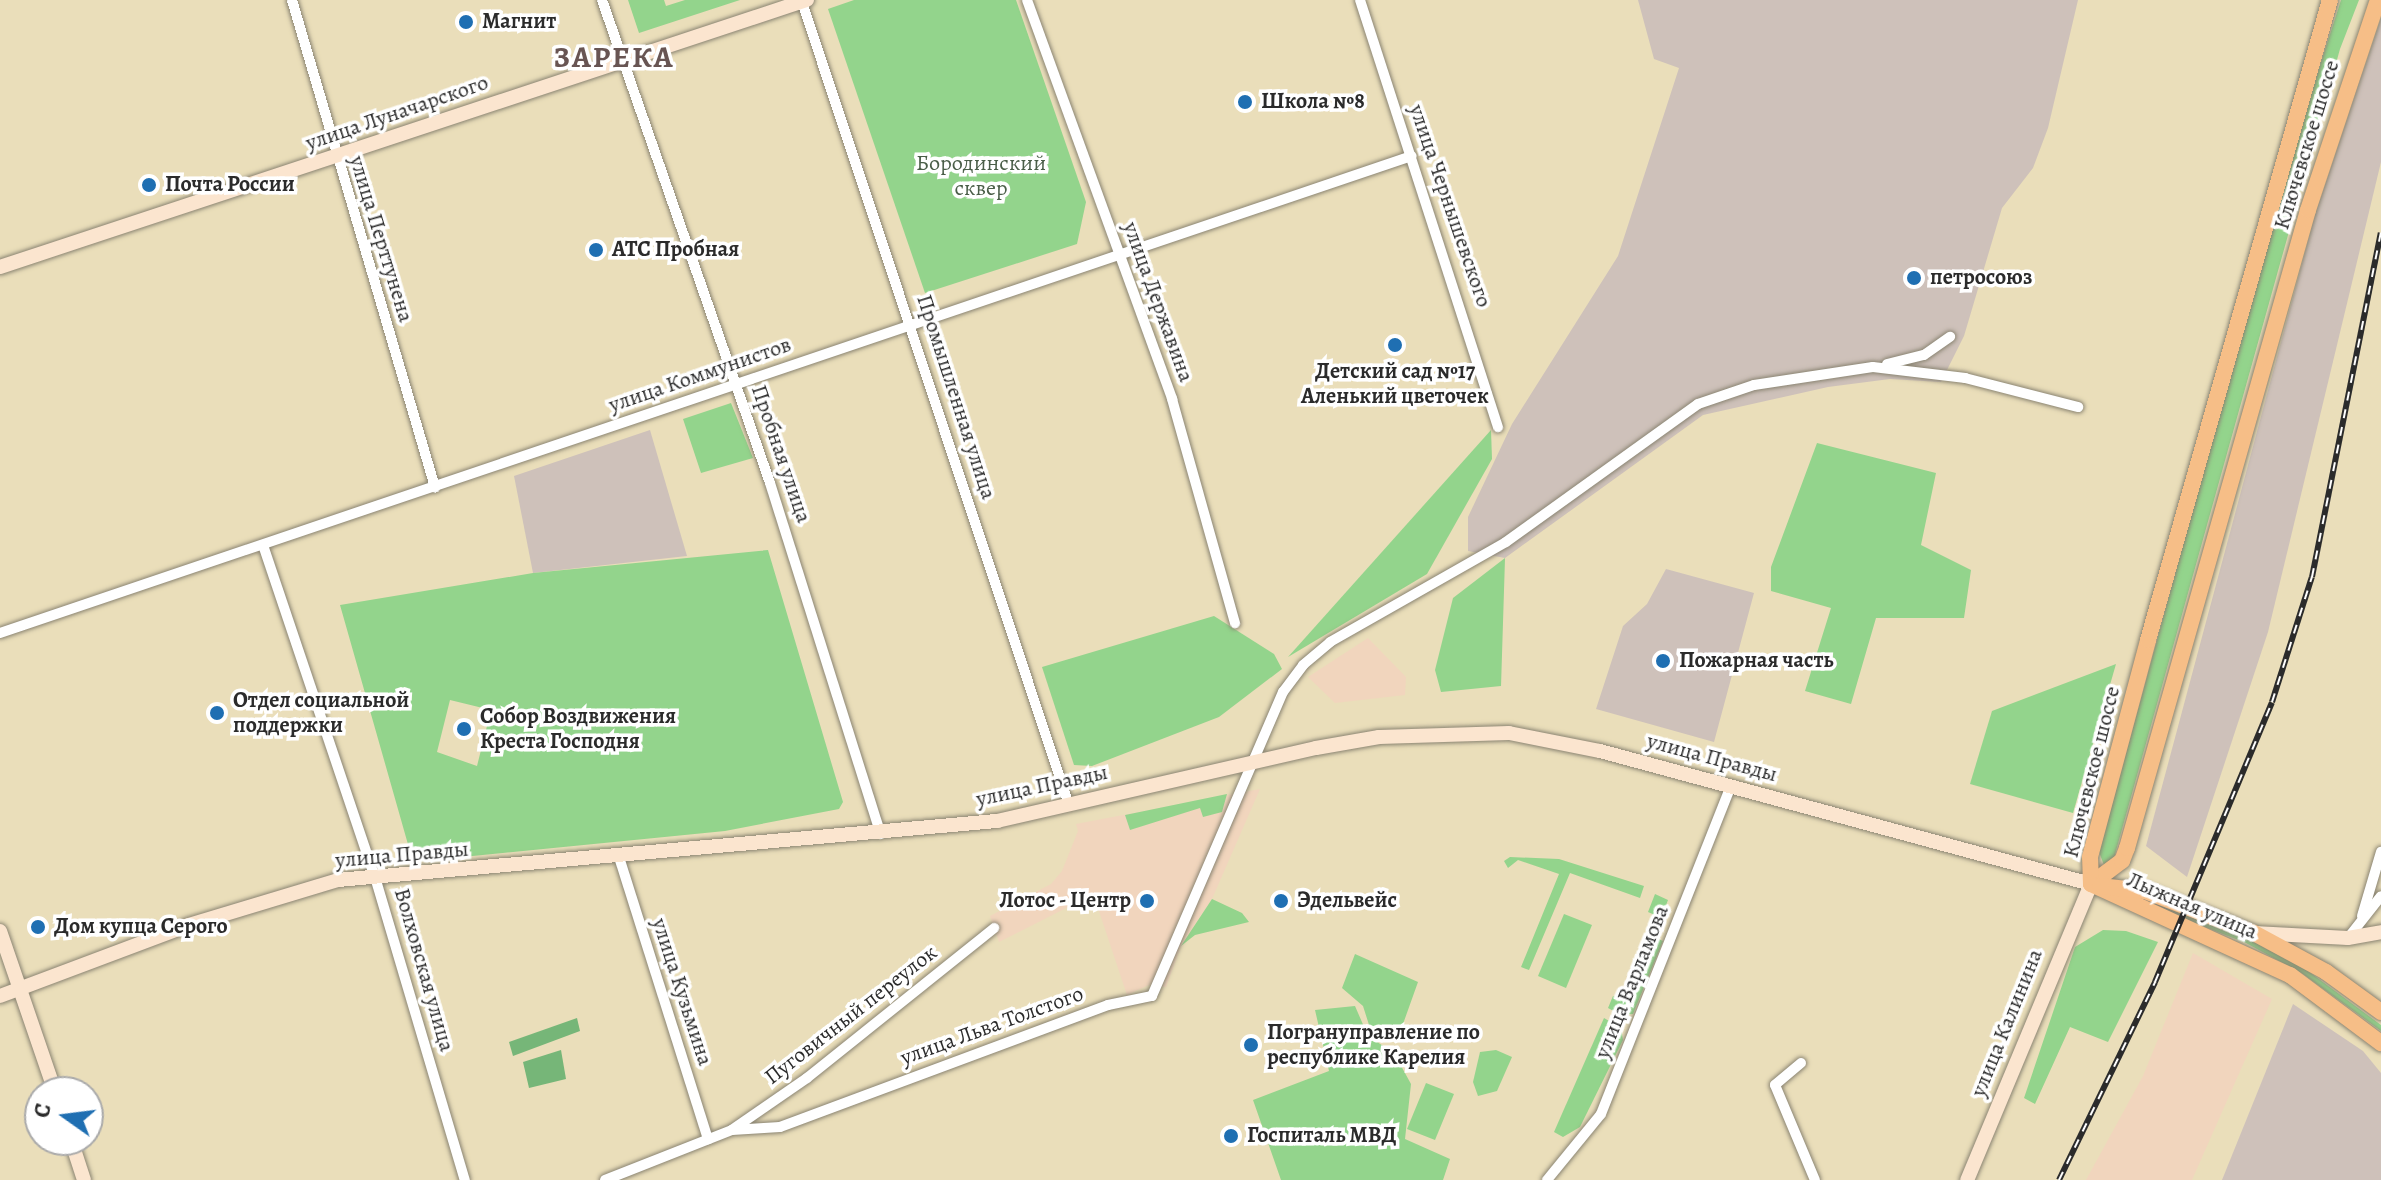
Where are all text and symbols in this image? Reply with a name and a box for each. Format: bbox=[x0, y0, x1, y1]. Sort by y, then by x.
place label: Магнит bbox=[482, 9, 556, 35]
marker: Магнит bbox=[457, 13, 475, 31]
district label: ЗАРЕКА bbox=[554, 39, 674, 75]
street label: Ключевское шоссе bbox=[2269, 57, 2345, 233]
street label: улица Луначарского bbox=[302, 69, 492, 157]
place label: Школа №8 bbox=[1261, 89, 1365, 115]
marker: Школа №8 bbox=[1236, 93, 1254, 111]
street label: улица Чернышевского bbox=[1403, 101, 1497, 311]
park label: Бородинский сквер bbox=[916, 150, 1046, 202]
street label: улица Перттунена bbox=[343, 153, 419, 325]
place label: Почта России bbox=[165, 172, 295, 198]
marker: Почта России bbox=[140, 176, 158, 194]
street label: улица Державина bbox=[1117, 218, 1199, 386]
place label: АТС Пробная bbox=[612, 237, 739, 263]
marker: АТС Пробная bbox=[587, 241, 605, 259]
place label: петросоюз bbox=[1930, 265, 2032, 291]
marker: петросоюз bbox=[1905, 269, 1923, 287]
street label: Промышленная улица bbox=[910, 291, 1002, 503]
street label: улица Коммунистов bbox=[605, 331, 795, 419]
marker: Детский сад №17 Аленький цветочек bbox=[1386, 336, 1404, 354]
place label: Детский сад №17 Аленький цветочек bbox=[1301, 358, 1489, 410]
street label: Пробная улица bbox=[745, 382, 817, 526]
place label: Пожарная часть bbox=[1679, 648, 1834, 674]
marker: Пожарная часть bbox=[1654, 652, 1672, 670]
street label: Ключевское шоссе bbox=[2058, 684, 2126, 860]
place label: Отдел социальной поддержки bbox=[233, 687, 409, 738]
place label: Собор Воздвижения Креста Господня bbox=[480, 703, 676, 754]
marker: Отдел социальной поддержки bbox=[208, 704, 226, 722]
marker: Собор Воздвижения Креста Господня bbox=[455, 720, 473, 738]
street label: улица Правды bbox=[1644, 728, 1780, 788]
street label: улица Правды bbox=[974, 759, 1110, 813]
street label: улица Правды bbox=[334, 836, 470, 874]
street label: Лыжная улица bbox=[2123, 867, 2261, 945]
street label: Волховская улица bbox=[388, 885, 460, 1055]
place label: Лотос - Центр bbox=[998, 888, 1131, 914]
place label: Эдельвейс bbox=[1297, 888, 1397, 914]
marker: Лотос - Центр bbox=[1138, 892, 1156, 910]
marker: Эдельвейс bbox=[1272, 892, 1290, 910]
street label: улица Варламова bbox=[1589, 902, 1675, 1062]
place label: Дом купца Серого bbox=[54, 914, 228, 940]
street label: улица Кузьмина bbox=[646, 915, 718, 1069]
marker: Дом купца Серого bbox=[29, 918, 47, 936]
street label: Пуговичный переулок bbox=[760, 940, 942, 1090]
street label: улица Калинина bbox=[1965, 945, 2049, 1101]
street label: улица Льва Толстого bbox=[897, 981, 1087, 1071]
place label: Погрануправление по республике Карелия bbox=[1267, 1019, 1480, 1070]
marker: Погрануправление по республике Карелия bbox=[1242, 1036, 1260, 1054]
north arrow bbox=[24, 1076, 104, 1156]
text: С bbox=[26, 1100, 59, 1121]
place label: Госпиталь МВД bbox=[1247, 1123, 1397, 1149]
marker: Госпиталь МВД bbox=[1222, 1127, 1240, 1145]

